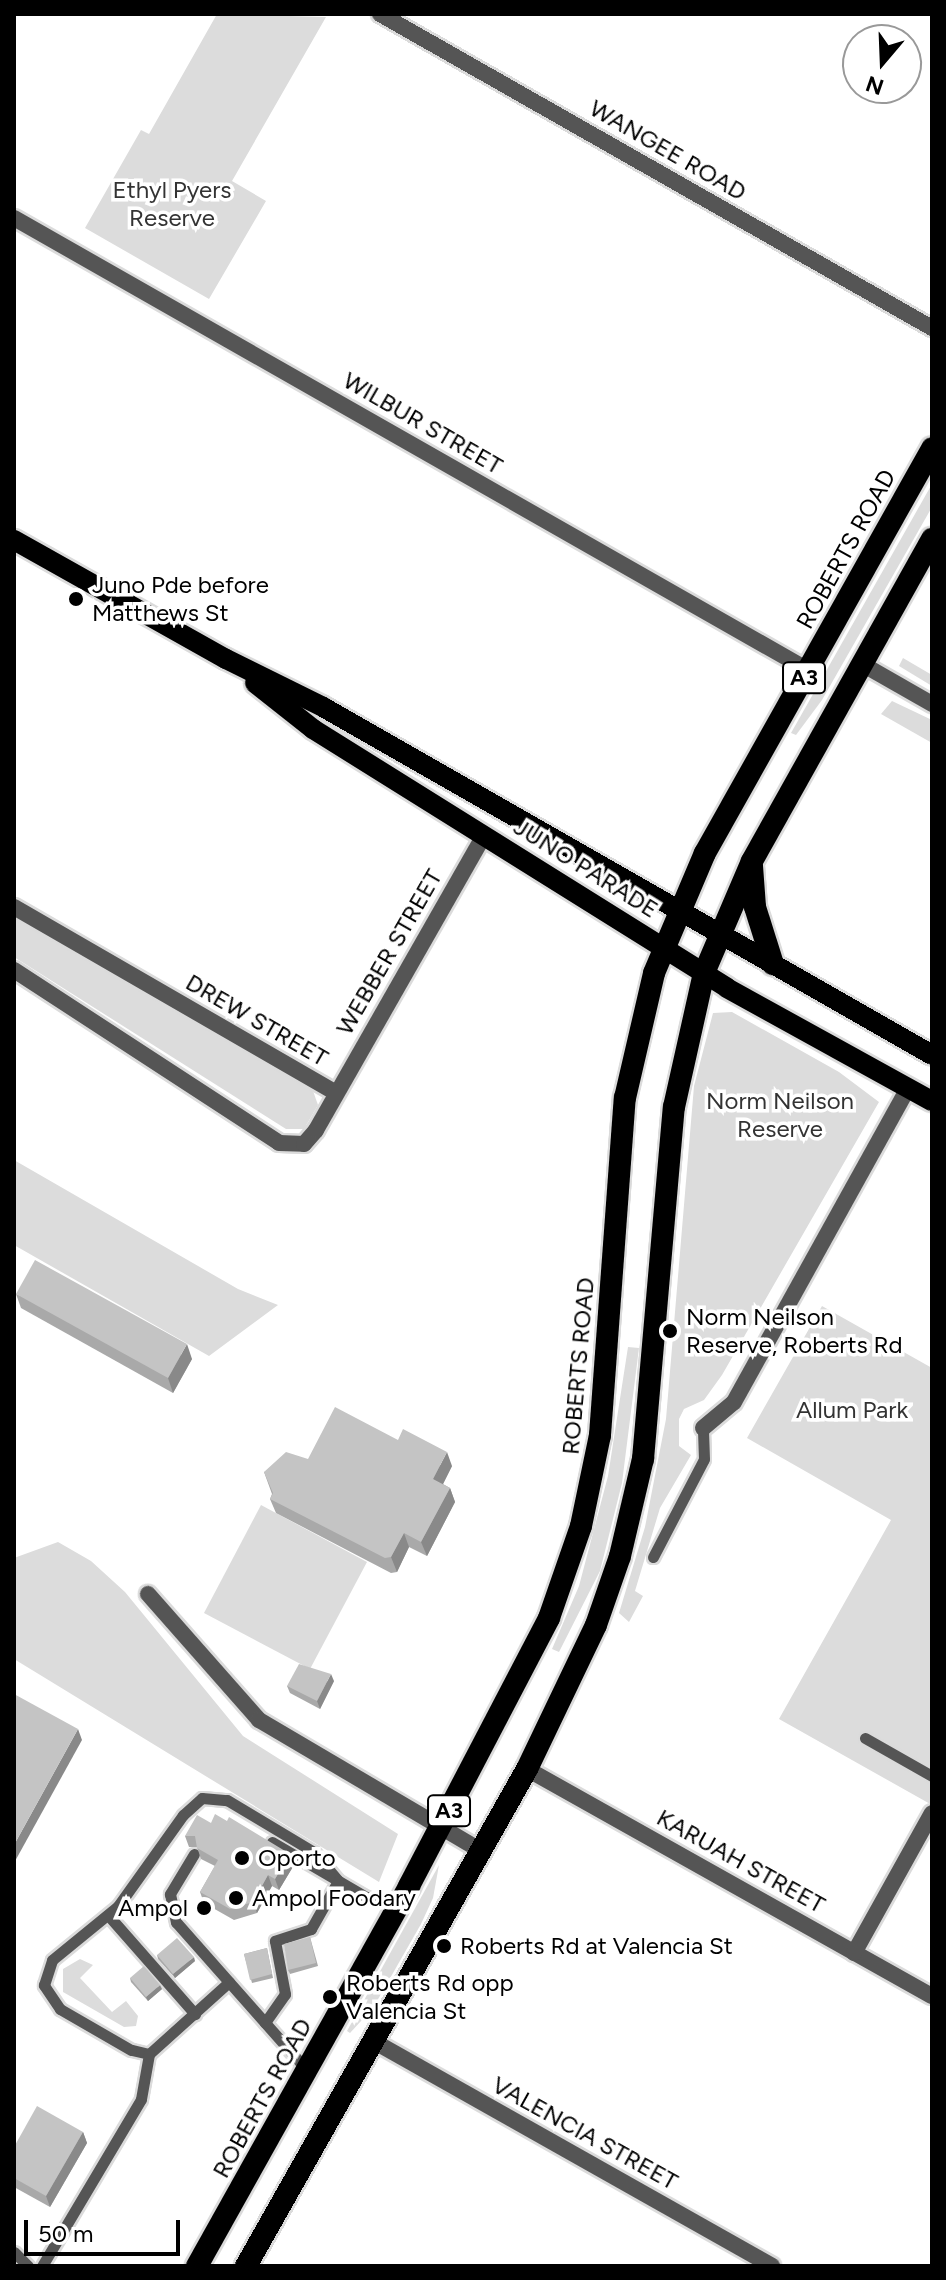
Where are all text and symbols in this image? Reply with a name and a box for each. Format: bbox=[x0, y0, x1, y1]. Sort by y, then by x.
north arrow bbox=[842, 24, 922, 104]
text: N bbox=[862, 70, 887, 101]
street label: WANGEE ROAD bbox=[585, 94, 751, 206]
park label: Ethyl Pyers Reserve bbox=[113, 176, 231, 232]
street label: WILBUR STREET bbox=[338, 366, 508, 480]
street label: ROBERTS ROAD bbox=[790, 464, 902, 634]
place label: Juno Pde before Matthews St bbox=[92, 571, 269, 627]
marker: Juno Pde before Matthews St bbox=[67, 590, 85, 608]
road number: A3 bbox=[782, 660, 826, 696]
street label: JUNO PARADE bbox=[509, 812, 663, 924]
street label: WEBBER STREET bbox=[330, 864, 448, 1040]
street label: DREW STREET bbox=[181, 968, 333, 1072]
park label: Norm Neilson Reserve bbox=[706, 1087, 854, 1143]
street label: ROBERTS ROAD bbox=[556, 1276, 600, 1456]
place label: Norm Neilson Reserve, Roberts Rd bbox=[686, 1303, 903, 1359]
marker: Norm Neilson Reserve, Roberts Rd bbox=[661, 1322, 679, 1340]
park label: Allum Park bbox=[796, 1396, 908, 1424]
road number: A3 bbox=[427, 1793, 471, 1829]
street label: KARUAH STREET bbox=[652, 1803, 830, 1919]
place label: Oporto bbox=[258, 1844, 336, 1872]
marker: Oporto bbox=[233, 1849, 251, 1867]
place label: Ampol Foodary bbox=[252, 1884, 416, 1912]
marker: Ampol Foodary bbox=[227, 1889, 245, 1907]
place label: Ampol bbox=[118, 1894, 188, 1922]
marker: Ampol bbox=[195, 1899, 213, 1917]
place label: Roberts Rd at Valencia St bbox=[460, 1932, 733, 1960]
marker: Roberts Rd at Valencia St bbox=[435, 1937, 453, 1955]
place label: Roberts Rd opp Valencia St bbox=[346, 1969, 514, 2025]
marker: Roberts Rd opp Valencia St bbox=[321, 1988, 339, 2006]
street label: ROBERTS ROAD bbox=[206, 2013, 318, 2183]
street label: VALENCIA STREET bbox=[487, 2070, 683, 2196]
scale bar bbox=[28, 2204, 184, 2254]
text: 50 m bbox=[38, 2219, 94, 2248]

